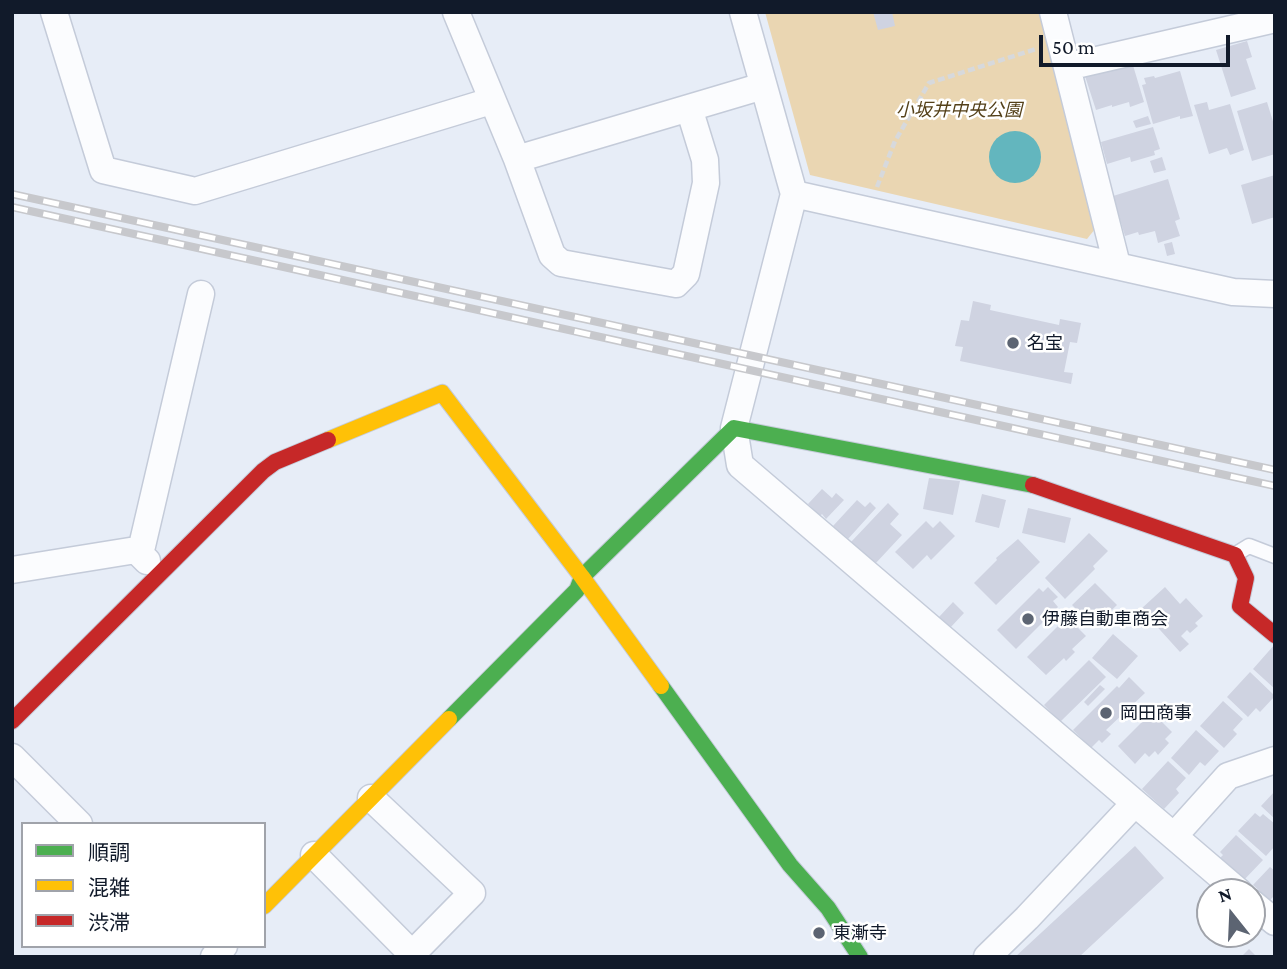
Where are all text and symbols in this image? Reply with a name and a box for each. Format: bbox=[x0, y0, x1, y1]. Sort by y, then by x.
scale bar bbox=[1042, 21, 1233, 65]
text: 50 m bbox=[1052, 35, 1095, 59]
park label: 小坂井中央公園 bbox=[896, 99, 1022, 121]
place label: 名宝 bbox=[1027, 332, 1063, 354]
marker: 名宝 bbox=[1005, 335, 1021, 351]
place label: 伊藤自動車商会 bbox=[1042, 608, 1168, 630]
marker: 伊藤自動車商会 bbox=[1020, 611, 1036, 627]
place label: 岡田商事 bbox=[1120, 702, 1192, 724]
marker: 岡田商事 bbox=[1098, 705, 1114, 721]
legend bbox=[21, 822, 266, 948]
text: 順調 bbox=[88, 841, 130, 865]
text: 混雑 bbox=[88, 876, 130, 900]
north arrow bbox=[1196, 878, 1266, 948]
text: N bbox=[1216, 882, 1234, 906]
text: 渋滞 bbox=[88, 911, 130, 935]
place label: 東漸寺 bbox=[833, 922, 887, 944]
marker: 東漸寺 bbox=[811, 925, 827, 941]

